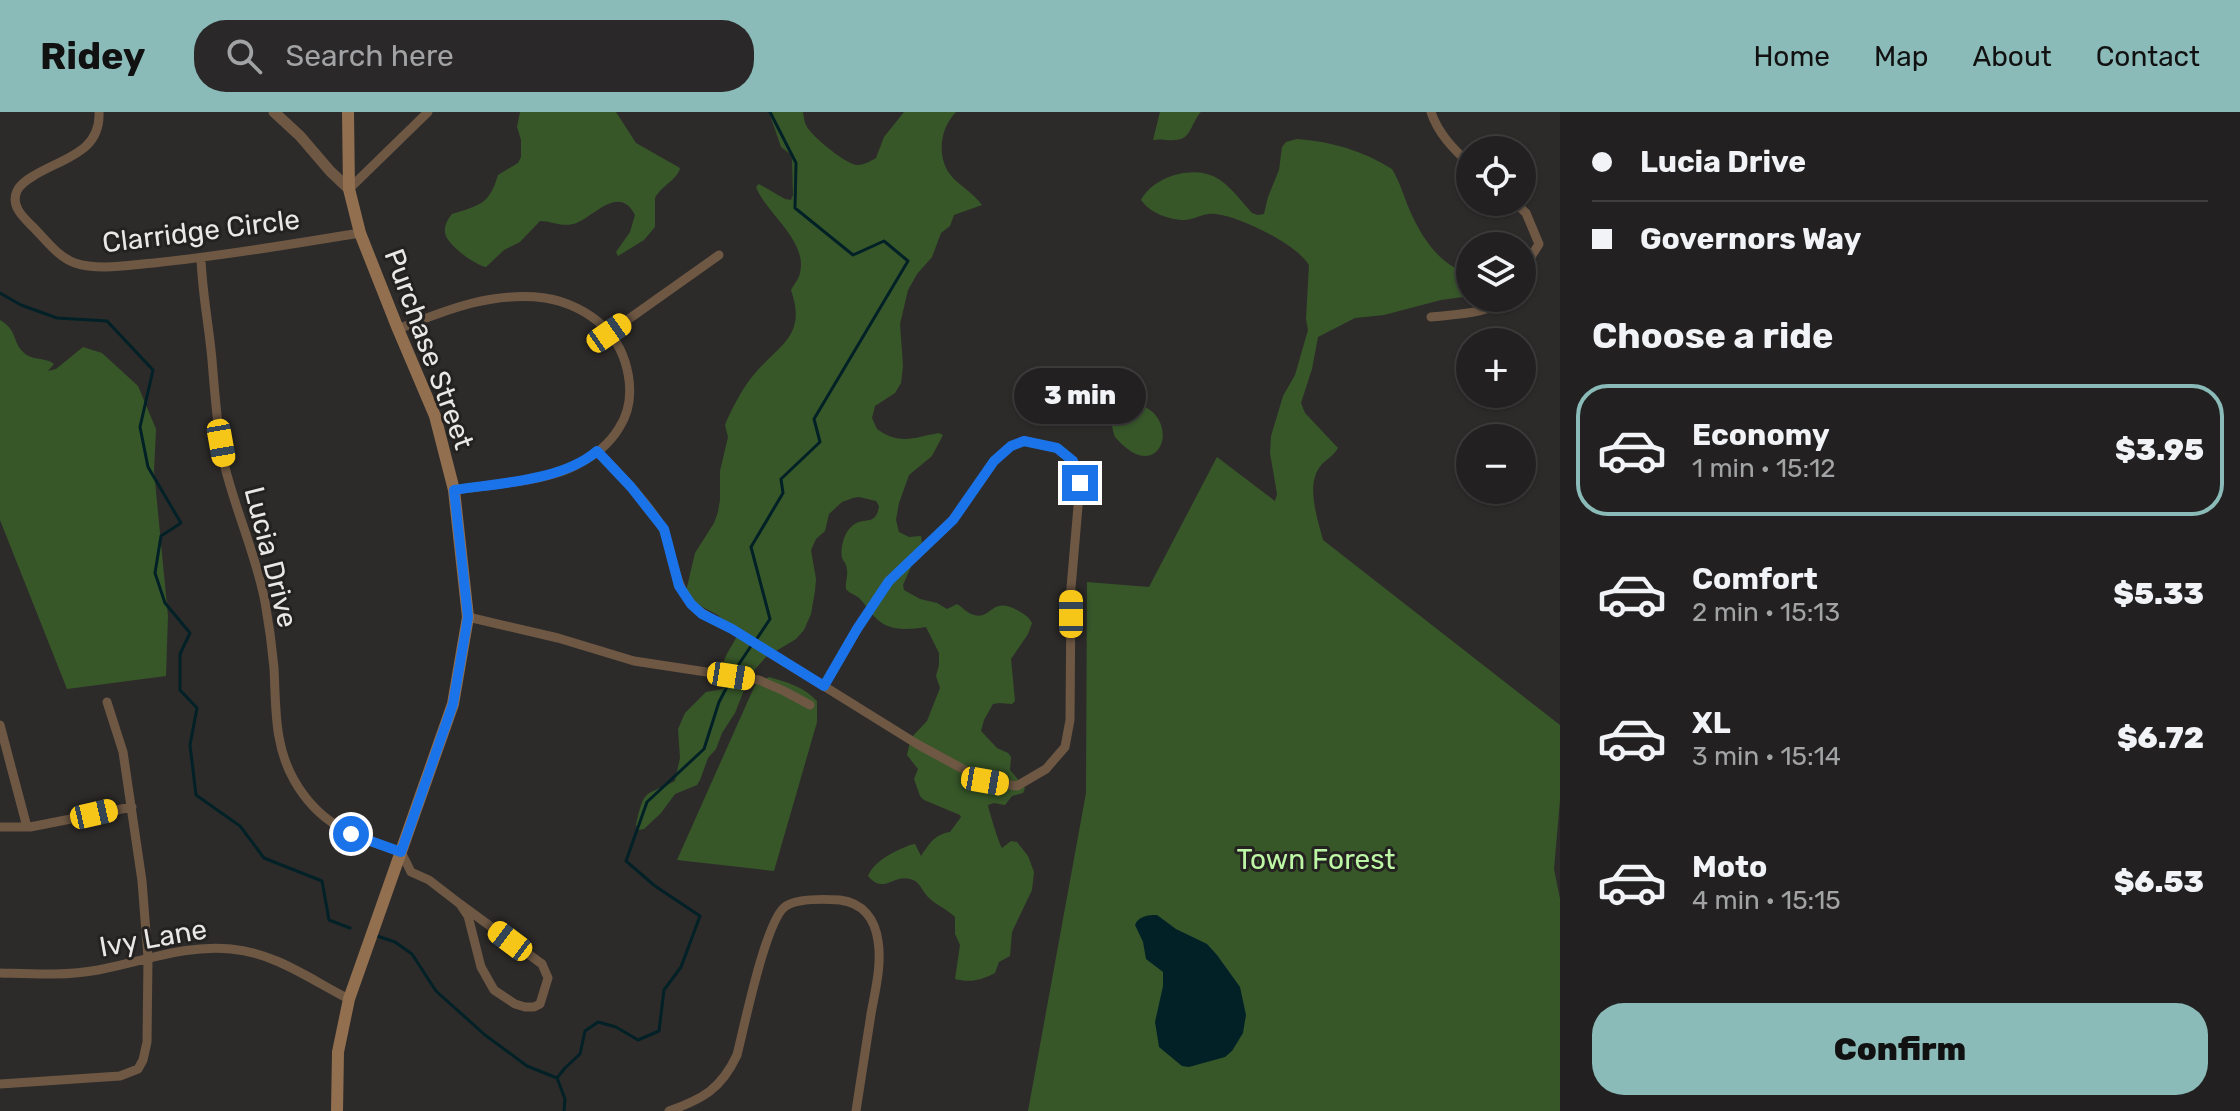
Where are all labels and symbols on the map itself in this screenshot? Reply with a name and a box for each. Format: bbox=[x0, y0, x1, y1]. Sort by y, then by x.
street label: Clarridge Circle bbox=[100, 203, 302, 259]
street label: Purchase Street bbox=[377, 244, 481, 454]
car bbox=[582, 309, 636, 357]
callout: 3 min bbox=[1014, 367, 1146, 423]
car bbox=[205, 417, 237, 469]
route end bbox=[1062, 465, 1098, 501]
street label: Lucia Drive bbox=[238, 483, 304, 631]
car bbox=[1059, 590, 1083, 638]
car bbox=[705, 660, 757, 692]
car bbox=[959, 765, 1011, 797]
car bbox=[68, 797, 120, 831]
route start bbox=[333, 816, 369, 852]
park label: Town Forest bbox=[1237, 843, 1395, 876]
street label: Ivy Lane bbox=[97, 912, 209, 964]
car bbox=[484, 917, 536, 965]

